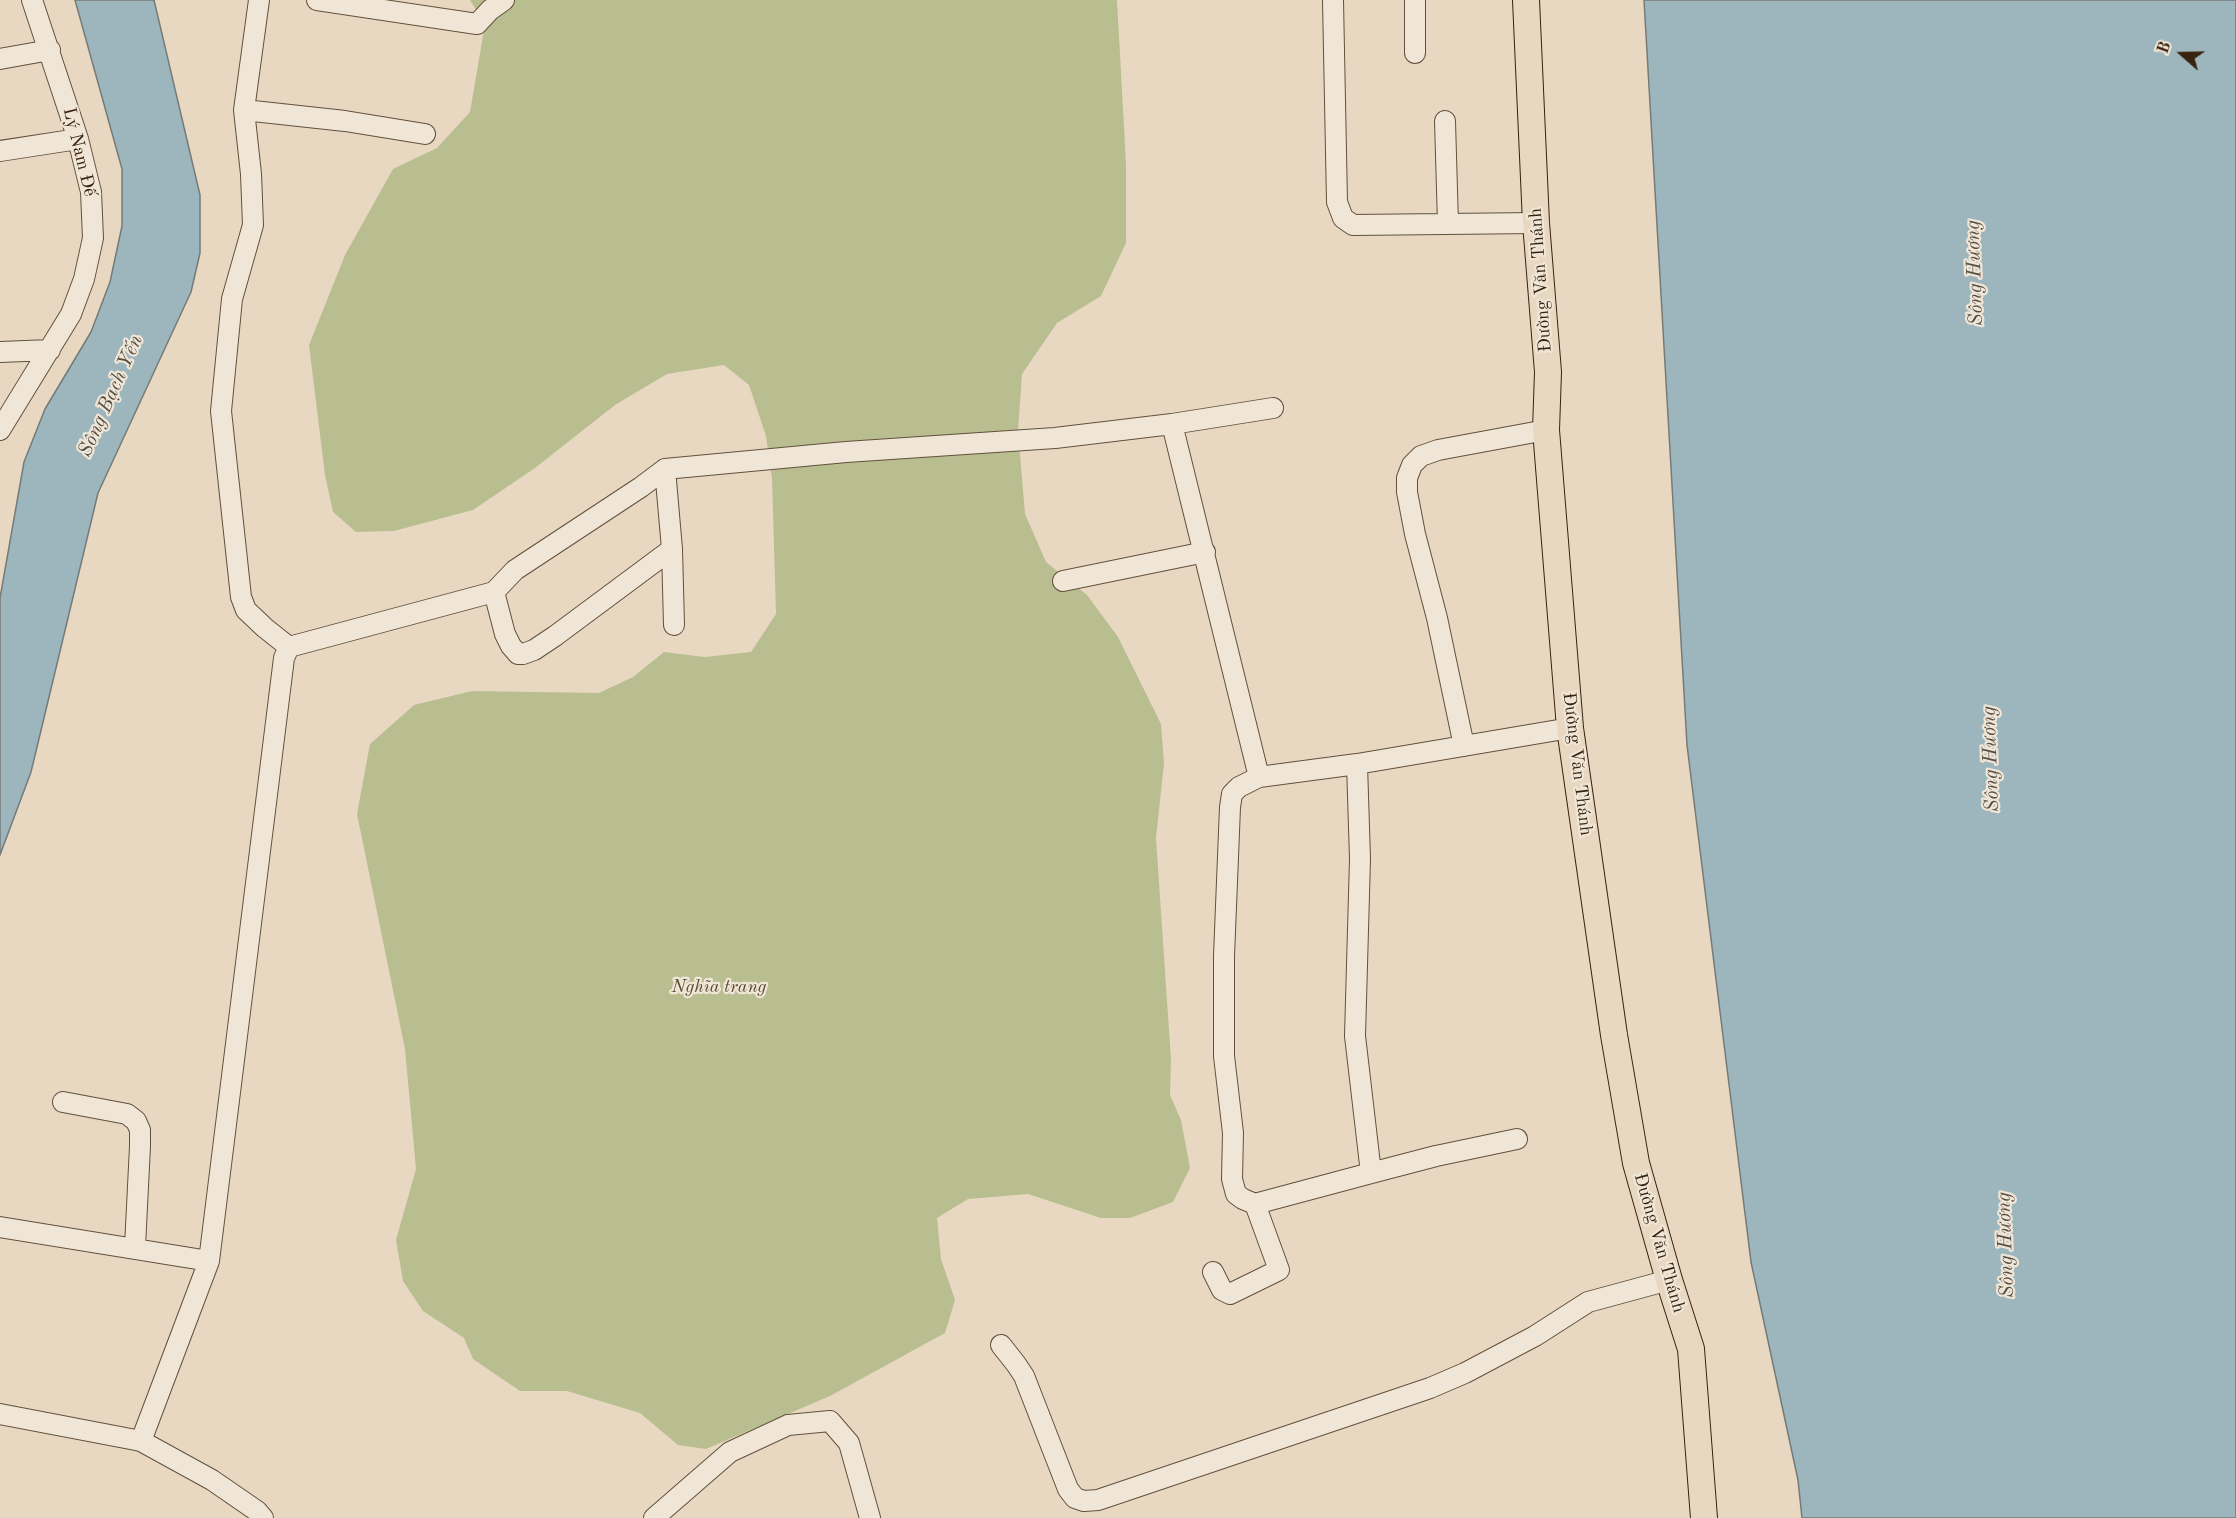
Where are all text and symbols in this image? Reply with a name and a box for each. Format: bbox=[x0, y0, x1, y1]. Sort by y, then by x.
north arrow bbox=[2152, 24, 2212, 84]
text: B bbox=[2156, 40, 2175, 56]
street label: Lý Nam Đế bbox=[58, 105, 100, 199]
street label: Đường Văn Thánh bbox=[1525, 207, 1557, 353]
water label: Sông Hương bbox=[1961, 220, 1989, 326]
water label: Sông Bạch Yến bbox=[73, 331, 149, 461]
street label: Đường Văn Thánh bbox=[1557, 691, 1597, 837]
water label: Sông Hương bbox=[1977, 706, 2005, 812]
park label: Nghĩa trang bbox=[672, 976, 766, 998]
street label: Đường Văn Thánh bbox=[1629, 1171, 1689, 1315]
water label: Sông Hương bbox=[1992, 1192, 2020, 1298]

